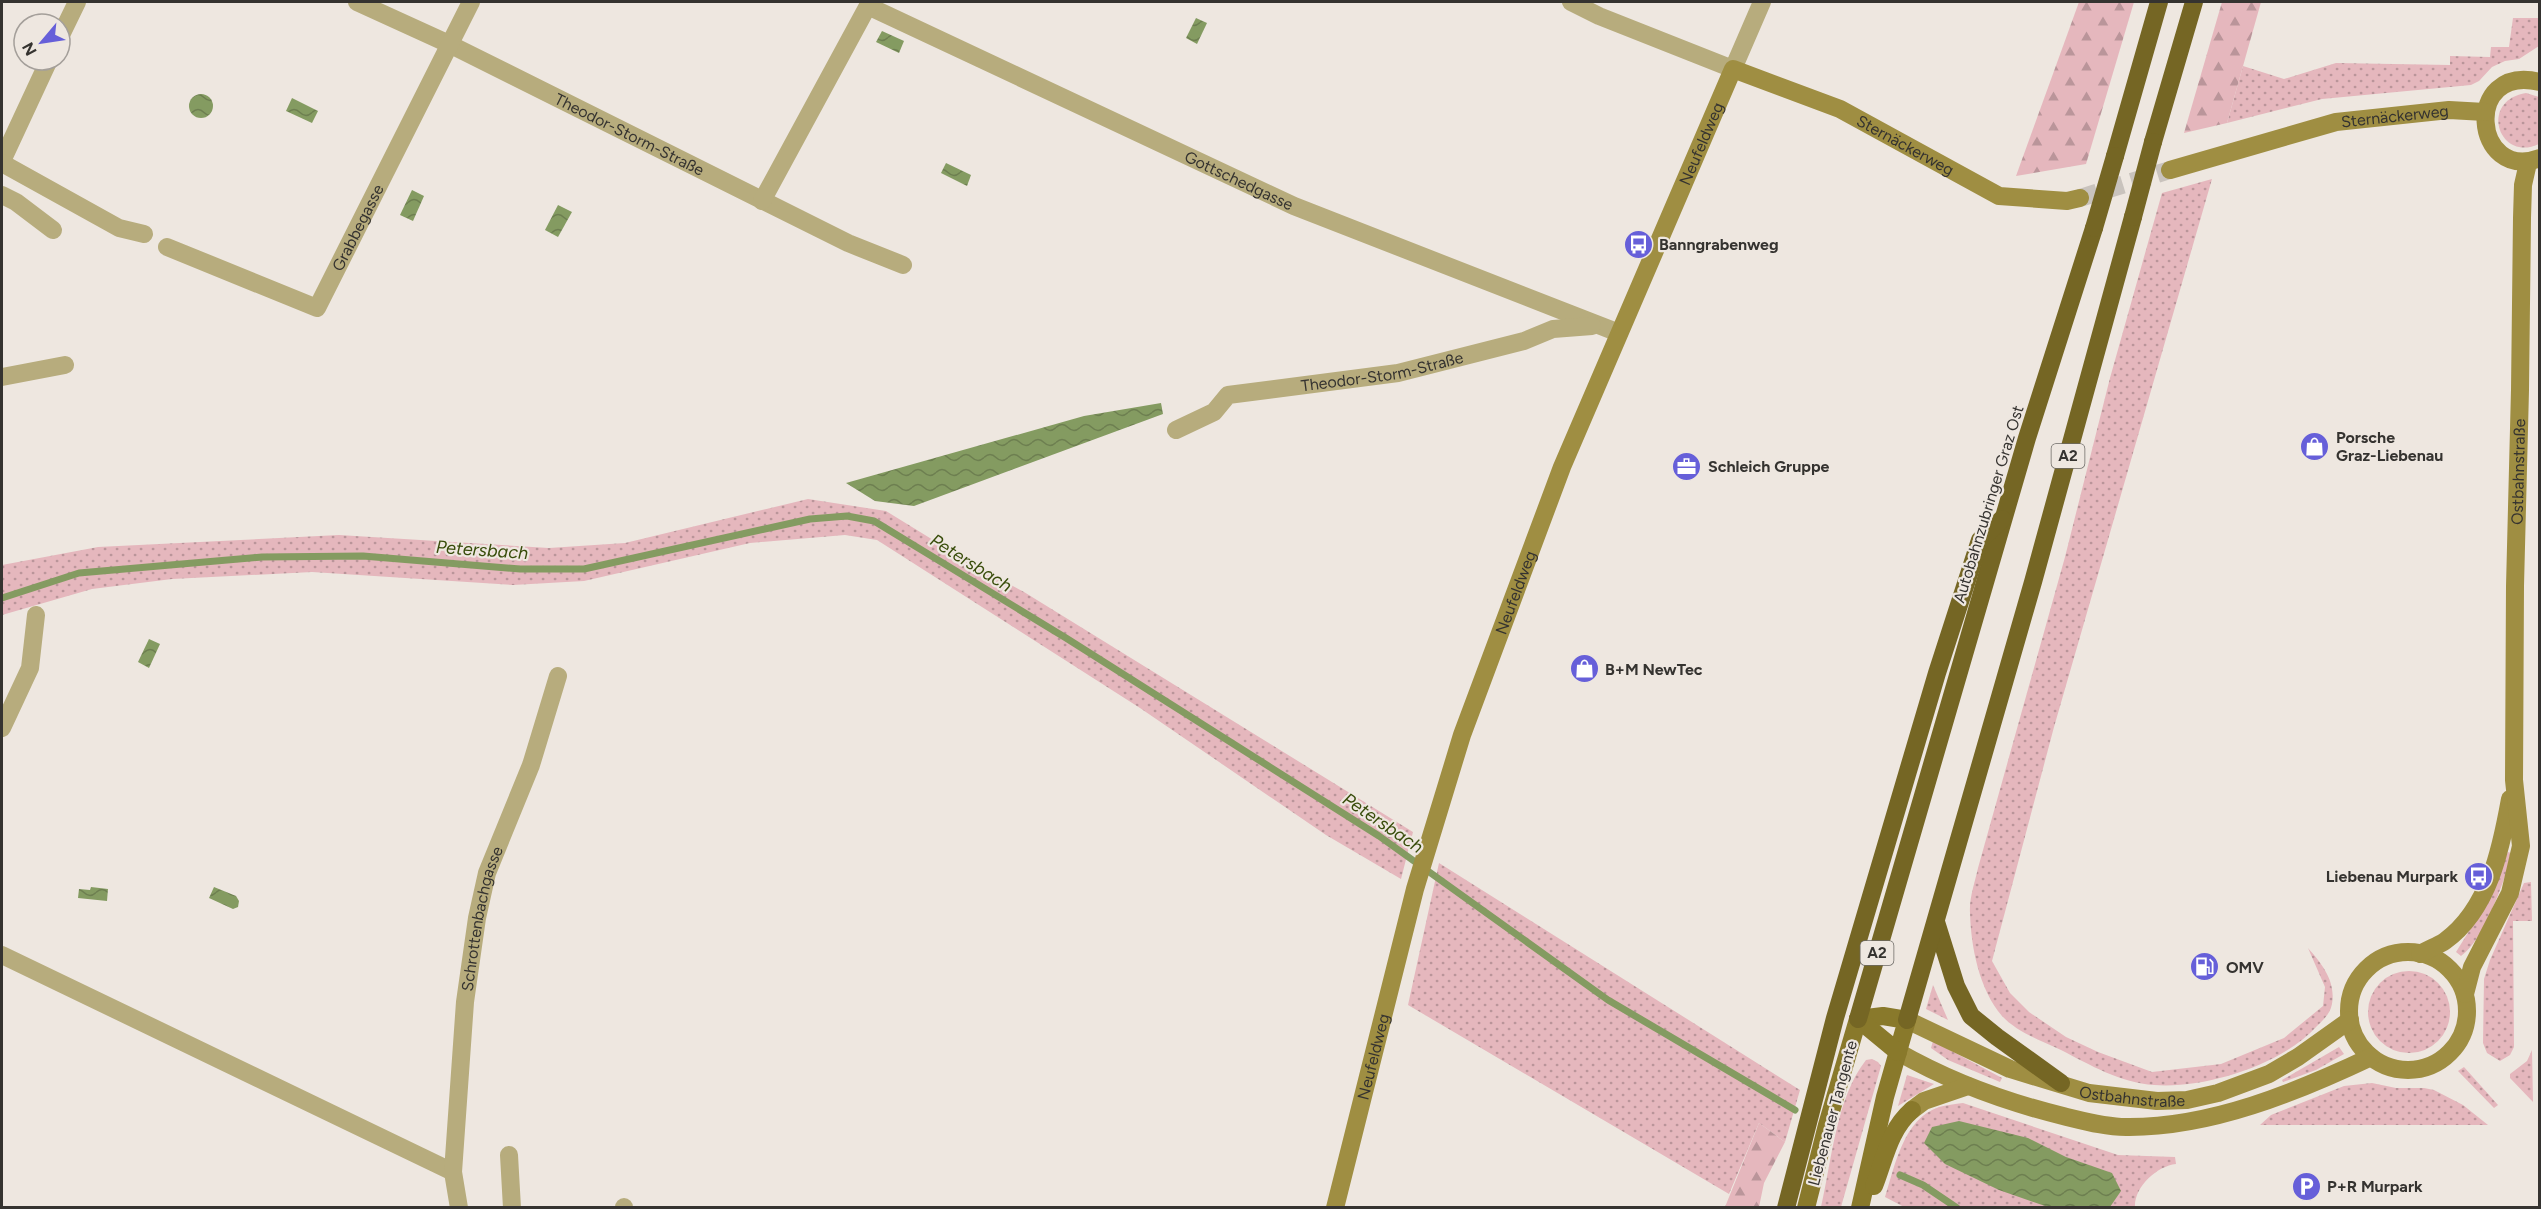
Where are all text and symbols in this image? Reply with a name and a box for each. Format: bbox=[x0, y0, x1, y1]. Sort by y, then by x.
north arrow bbox=[12, 12, 72, 72]
text: N bbox=[18, 39, 41, 59]
street label: Theodor-Storm-Straße bbox=[551, 89, 708, 180]
street label: Neufeldweg bbox=[1675, 99, 1728, 188]
street label: Sternäckerweg bbox=[2340, 101, 2450, 131]
street label: Sternäckerweg bbox=[1853, 111, 1957, 180]
street label: Gottschedgasse bbox=[1181, 147, 1297, 214]
street label: Grabbegasse bbox=[328, 181, 388, 274]
bus stop icon: Banngrabenweg bbox=[1622, 228, 1654, 260]
place label: Banngrabenweg bbox=[1659, 235, 1779, 254]
street label: Theodor-Storm-Straße bbox=[1300, 348, 1466, 395]
street label: Autobahnzubringer Graz Ost bbox=[1949, 403, 2028, 605]
street label: Ostbahnstraße bbox=[2508, 418, 2529, 525]
place label: Porsche Graz-Liebenau bbox=[2336, 428, 2443, 465]
shop icon: Porsche Graz-Liebenau bbox=[2299, 430, 2331, 462]
road number: A2 bbox=[2052, 444, 2084, 468]
office icon: Schleich Gruppe bbox=[1671, 450, 1703, 482]
place label: Schleich Gruppe bbox=[1708, 457, 1829, 476]
water label: Petersbach bbox=[926, 529, 1016, 597]
water label: Petersbach bbox=[435, 536, 529, 564]
street label: Neufeldweg bbox=[1491, 548, 1540, 637]
shop icon: B+M NewTec bbox=[1568, 653, 1600, 685]
place label: B+M NewTec bbox=[1605, 660, 1703, 679]
water label: Petersbach bbox=[1339, 788, 1427, 858]
street label: Schrottenbachgasse bbox=[458, 843, 507, 993]
bus stop icon: Liebenau Murpark bbox=[2463, 860, 2495, 892]
place label: Liebenau Murpark bbox=[2326, 867, 2458, 886]
road number: A2 bbox=[1860, 941, 1894, 965]
fuel station icon: OMV bbox=[2189, 951, 2221, 983]
place label: OMV bbox=[2226, 958, 2264, 977]
street label: Neufeldweg bbox=[1353, 1012, 1393, 1102]
street label: Liebenauer Tangente bbox=[1804, 1038, 1861, 1188]
street label: Ostbahnstraße bbox=[2077, 1082, 2186, 1111]
parking icon: P+R Murpark bbox=[2290, 1170, 2322, 1202]
place label: P+R Murpark bbox=[2327, 1177, 2423, 1196]

